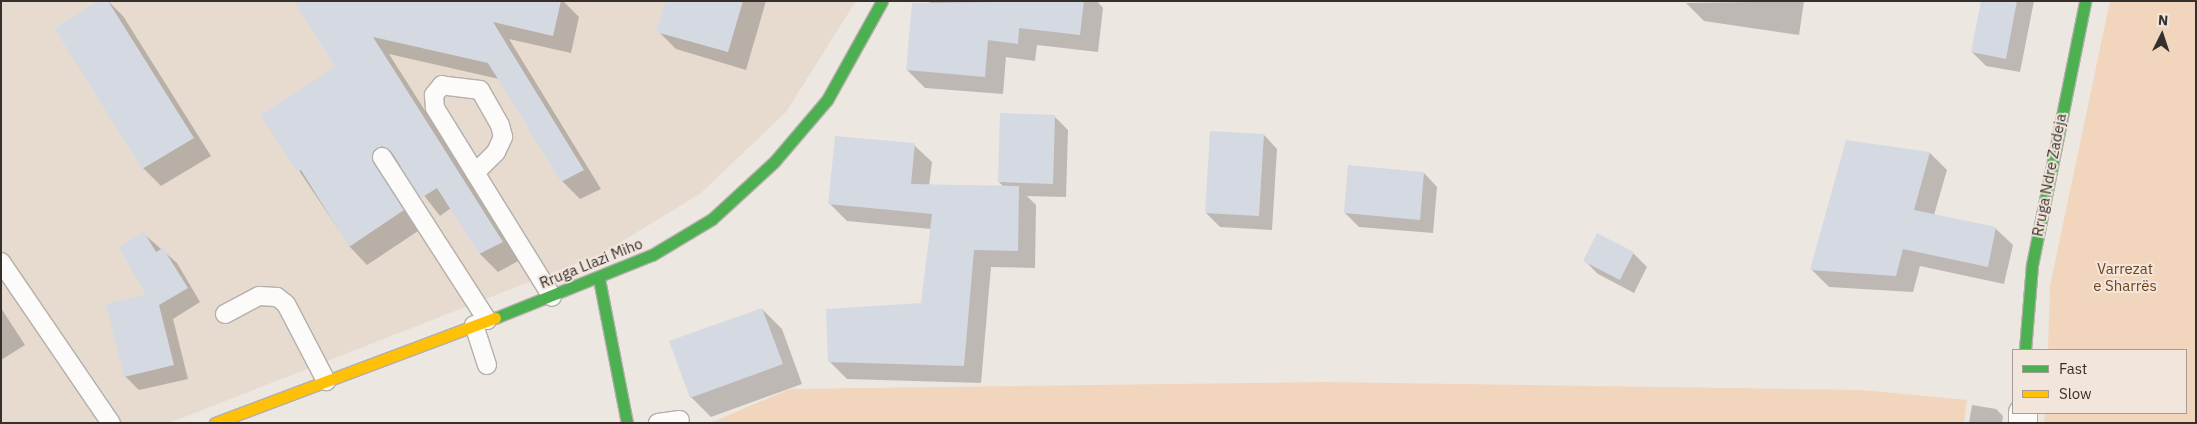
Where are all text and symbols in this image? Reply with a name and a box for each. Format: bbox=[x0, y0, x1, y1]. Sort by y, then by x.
north arrow bbox=[2137, 10, 2187, 60]
text: N bbox=[2157, 11, 2169, 29]
street label: Rruga Ndre Zadeja bbox=[2028, 112, 2070, 238]
street label: Rruga Llazi Miho bbox=[537, 234, 645, 292]
park label: Varrezat e Sharrës bbox=[2093, 259, 2157, 294]
legend bbox=[2012, 349, 2187, 414]
text: Fast bbox=[2059, 359, 2087, 378]
text: Slow bbox=[2059, 384, 2092, 403]

